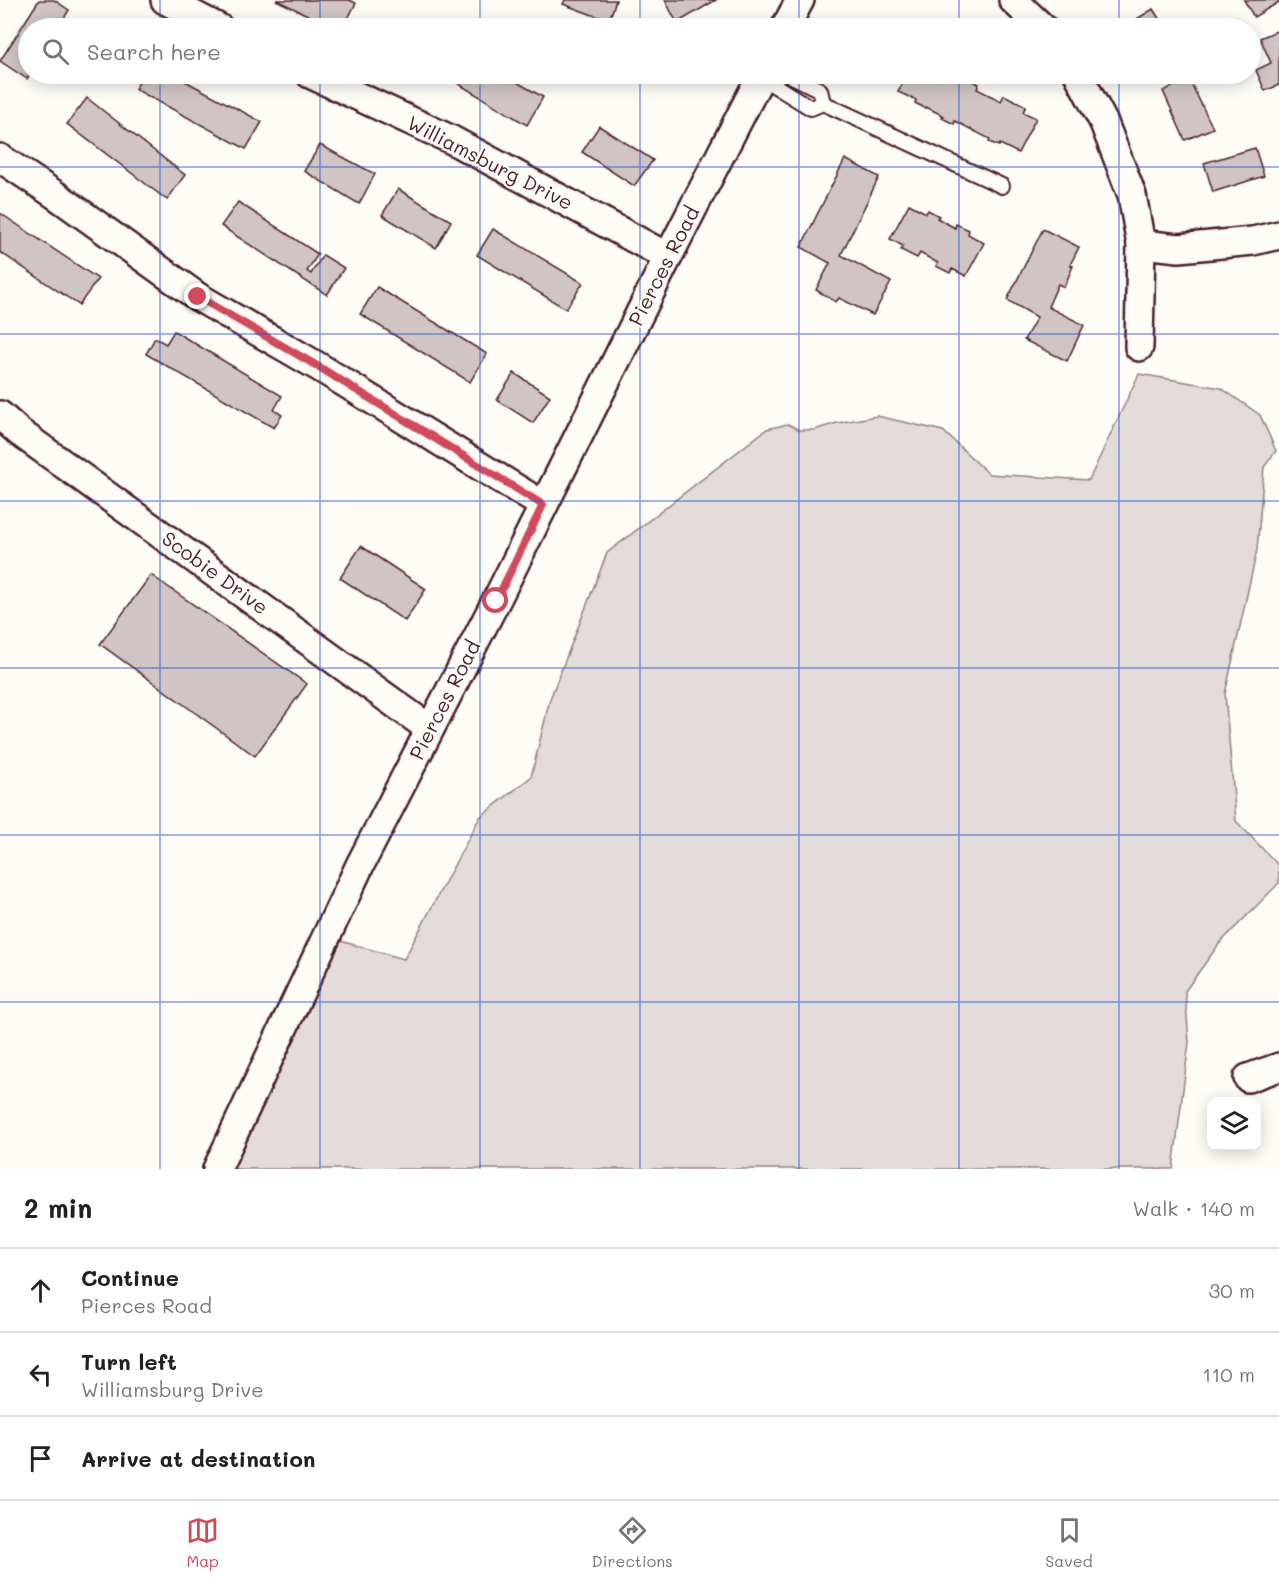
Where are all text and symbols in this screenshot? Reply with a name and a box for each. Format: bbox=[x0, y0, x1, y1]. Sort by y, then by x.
search box bbox=[18, 18, 1261, 84]
icon: search bbox=[39, 35, 72, 68]
text: Search here bbox=[87, 37, 221, 66]
street label: Williamsburg Drive bbox=[403, 109, 578, 215]
street label: Pierces Road bbox=[622, 201, 704, 330]
route end bbox=[184, 283, 210, 309]
street label: Scobie Drive bbox=[157, 525, 274, 620]
route start bbox=[482, 587, 508, 613]
street label: Pierces Road bbox=[403, 635, 485, 764]
map controls bbox=[1207, 1097, 1261, 1151]
button: layers bbox=[1207, 1097, 1261, 1151]
text: 2 min bbox=[24, 1191, 92, 1225]
text: Walk · 140 m bbox=[1132, 1195, 1255, 1221]
text: Continue bbox=[81, 1263, 179, 1292]
icon: ahead bbox=[24, 1274, 57, 1307]
text: 30 m bbox=[1209, 1277, 1255, 1303]
text: Pierces Road bbox=[81, 1292, 212, 1318]
text: Turn left bbox=[81, 1347, 177, 1376]
icon: left bbox=[24, 1358, 57, 1391]
text: 110 m bbox=[1202, 1361, 1255, 1387]
text: Williamsburg Drive bbox=[81, 1376, 264, 1402]
icon: arrive bbox=[24, 1442, 57, 1475]
text: Arrive at destination bbox=[81, 1444, 316, 1473]
tab: Map bbox=[186, 1514, 219, 1571]
tab: Directions bbox=[592, 1514, 673, 1571]
tab: Saved bbox=[1045, 1514, 1093, 1571]

